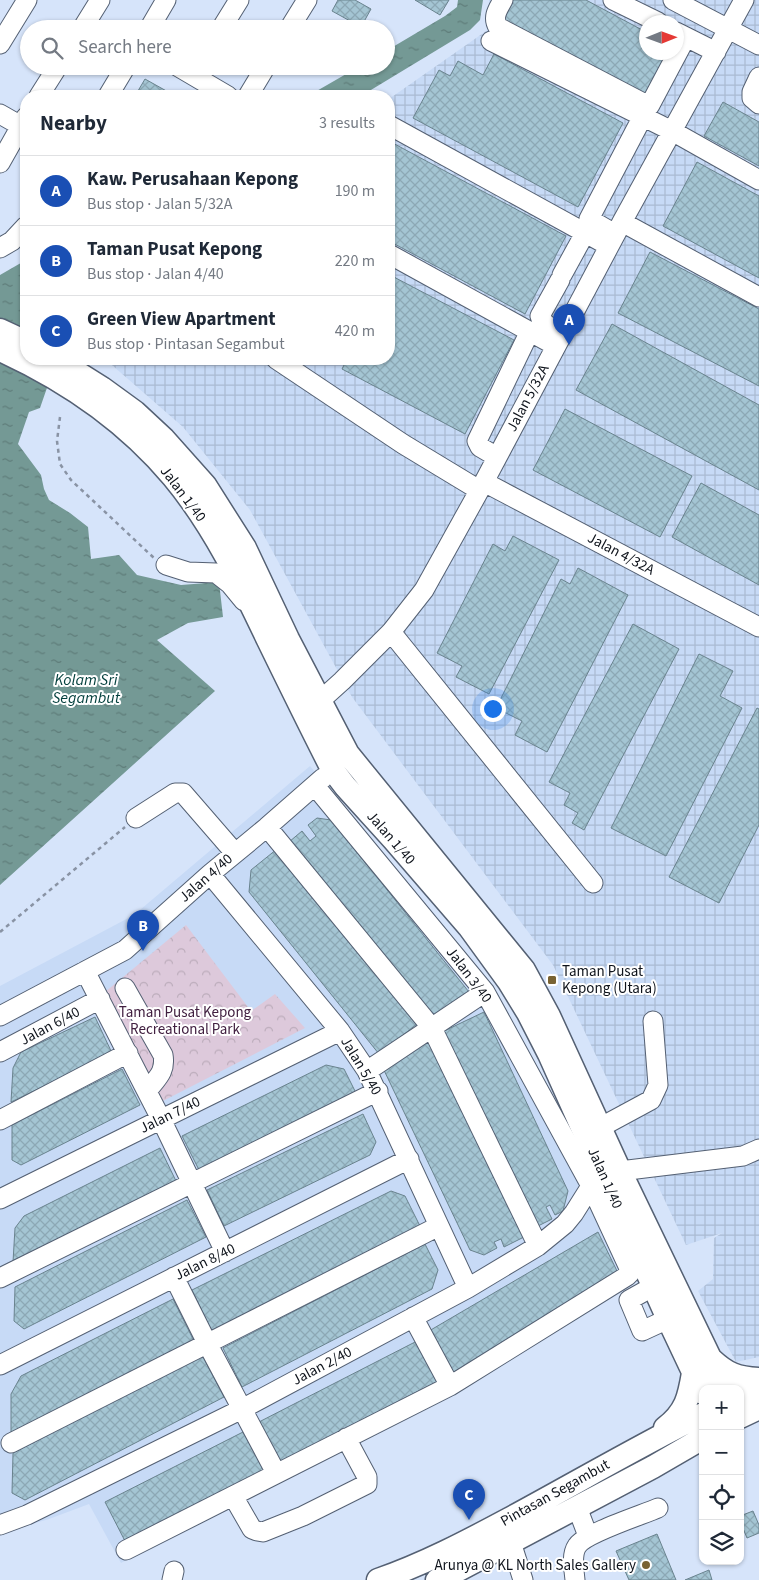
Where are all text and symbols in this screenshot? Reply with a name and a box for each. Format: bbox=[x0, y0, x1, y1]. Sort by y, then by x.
north arrow bbox=[639, 15, 684, 60]
search box bbox=[20, 20, 395, 75]
icon: search bbox=[38, 34, 66, 62]
text: Search here bbox=[78, 34, 172, 61]
text: Nearby bbox=[40, 108, 107, 138]
text: 3 results bbox=[319, 112, 375, 134]
text: Kaw. Perusahaan Kepong bbox=[87, 166, 298, 193]
text: A bbox=[51, 180, 61, 202]
text: 190 m bbox=[335, 180, 375, 202]
text: Bus stop · Jalan 5/32A bbox=[87, 193, 233, 215]
text: Taman Pusat Kepong bbox=[87, 236, 262, 263]
text: B bbox=[51, 250, 61, 272]
text: 220 m bbox=[335, 250, 375, 272]
text: Bus stop · Jalan 4/40 bbox=[87, 263, 224, 285]
pin: A bbox=[553, 304, 585, 345]
text: Green View Apartment bbox=[87, 306, 276, 333]
text: C bbox=[51, 320, 61, 342]
text: 420 m bbox=[335, 320, 375, 342]
text: Bus stop · Pintasan Segambut bbox=[87, 333, 285, 355]
street label: Jalan 5/32A bbox=[502, 360, 555, 435]
street label: Jalan 1/40 bbox=[155, 462, 211, 526]
street label: Jalan 4/32A bbox=[584, 528, 659, 581]
water label: Kolam Sri Segambut bbox=[52, 669, 121, 709]
your location bbox=[480, 696, 506, 722]
street label: Jalan 1/40 bbox=[362, 807, 420, 869]
street label: Jalan 4/40 bbox=[175, 849, 237, 907]
pin: B bbox=[127, 910, 159, 951]
street label: Jalan 3/40 bbox=[441, 943, 497, 1007]
place label: Taman Pusat Kepong (Utara) bbox=[562, 961, 657, 999]
marker: Taman Pusat Kepong (Utara) bbox=[546, 974, 558, 986]
street label: Jalan 6/40 bbox=[16, 1001, 84, 1051]
park label: Taman Pusat Kepong Recreational Park bbox=[119, 1002, 252, 1040]
street label: Jalan 5/40 bbox=[335, 1033, 387, 1099]
street label: Jalan 7/40 bbox=[136, 1091, 204, 1139]
street label: Jalan 1/40 bbox=[582, 1144, 628, 1212]
street label: Jalan 8/40 bbox=[171, 1238, 239, 1286]
street label: Jalan 2/40 bbox=[288, 1341, 356, 1391]
map controls bbox=[699, 1385, 744, 1565]
button: + bbox=[699, 1385, 744, 1430]
button: − bbox=[699, 1430, 744, 1475]
street label: Pintasan Segambut bbox=[497, 1454, 613, 1532]
button: locate bbox=[699, 1475, 744, 1520]
pin: C bbox=[453, 1479, 485, 1520]
button: layers bbox=[699, 1520, 744, 1565]
place label: Arunya @ KL North Sales Gallery bbox=[434, 1555, 636, 1576]
marker: Arunya @ KL North Sales Gallery bbox=[640, 1559, 652, 1571]

